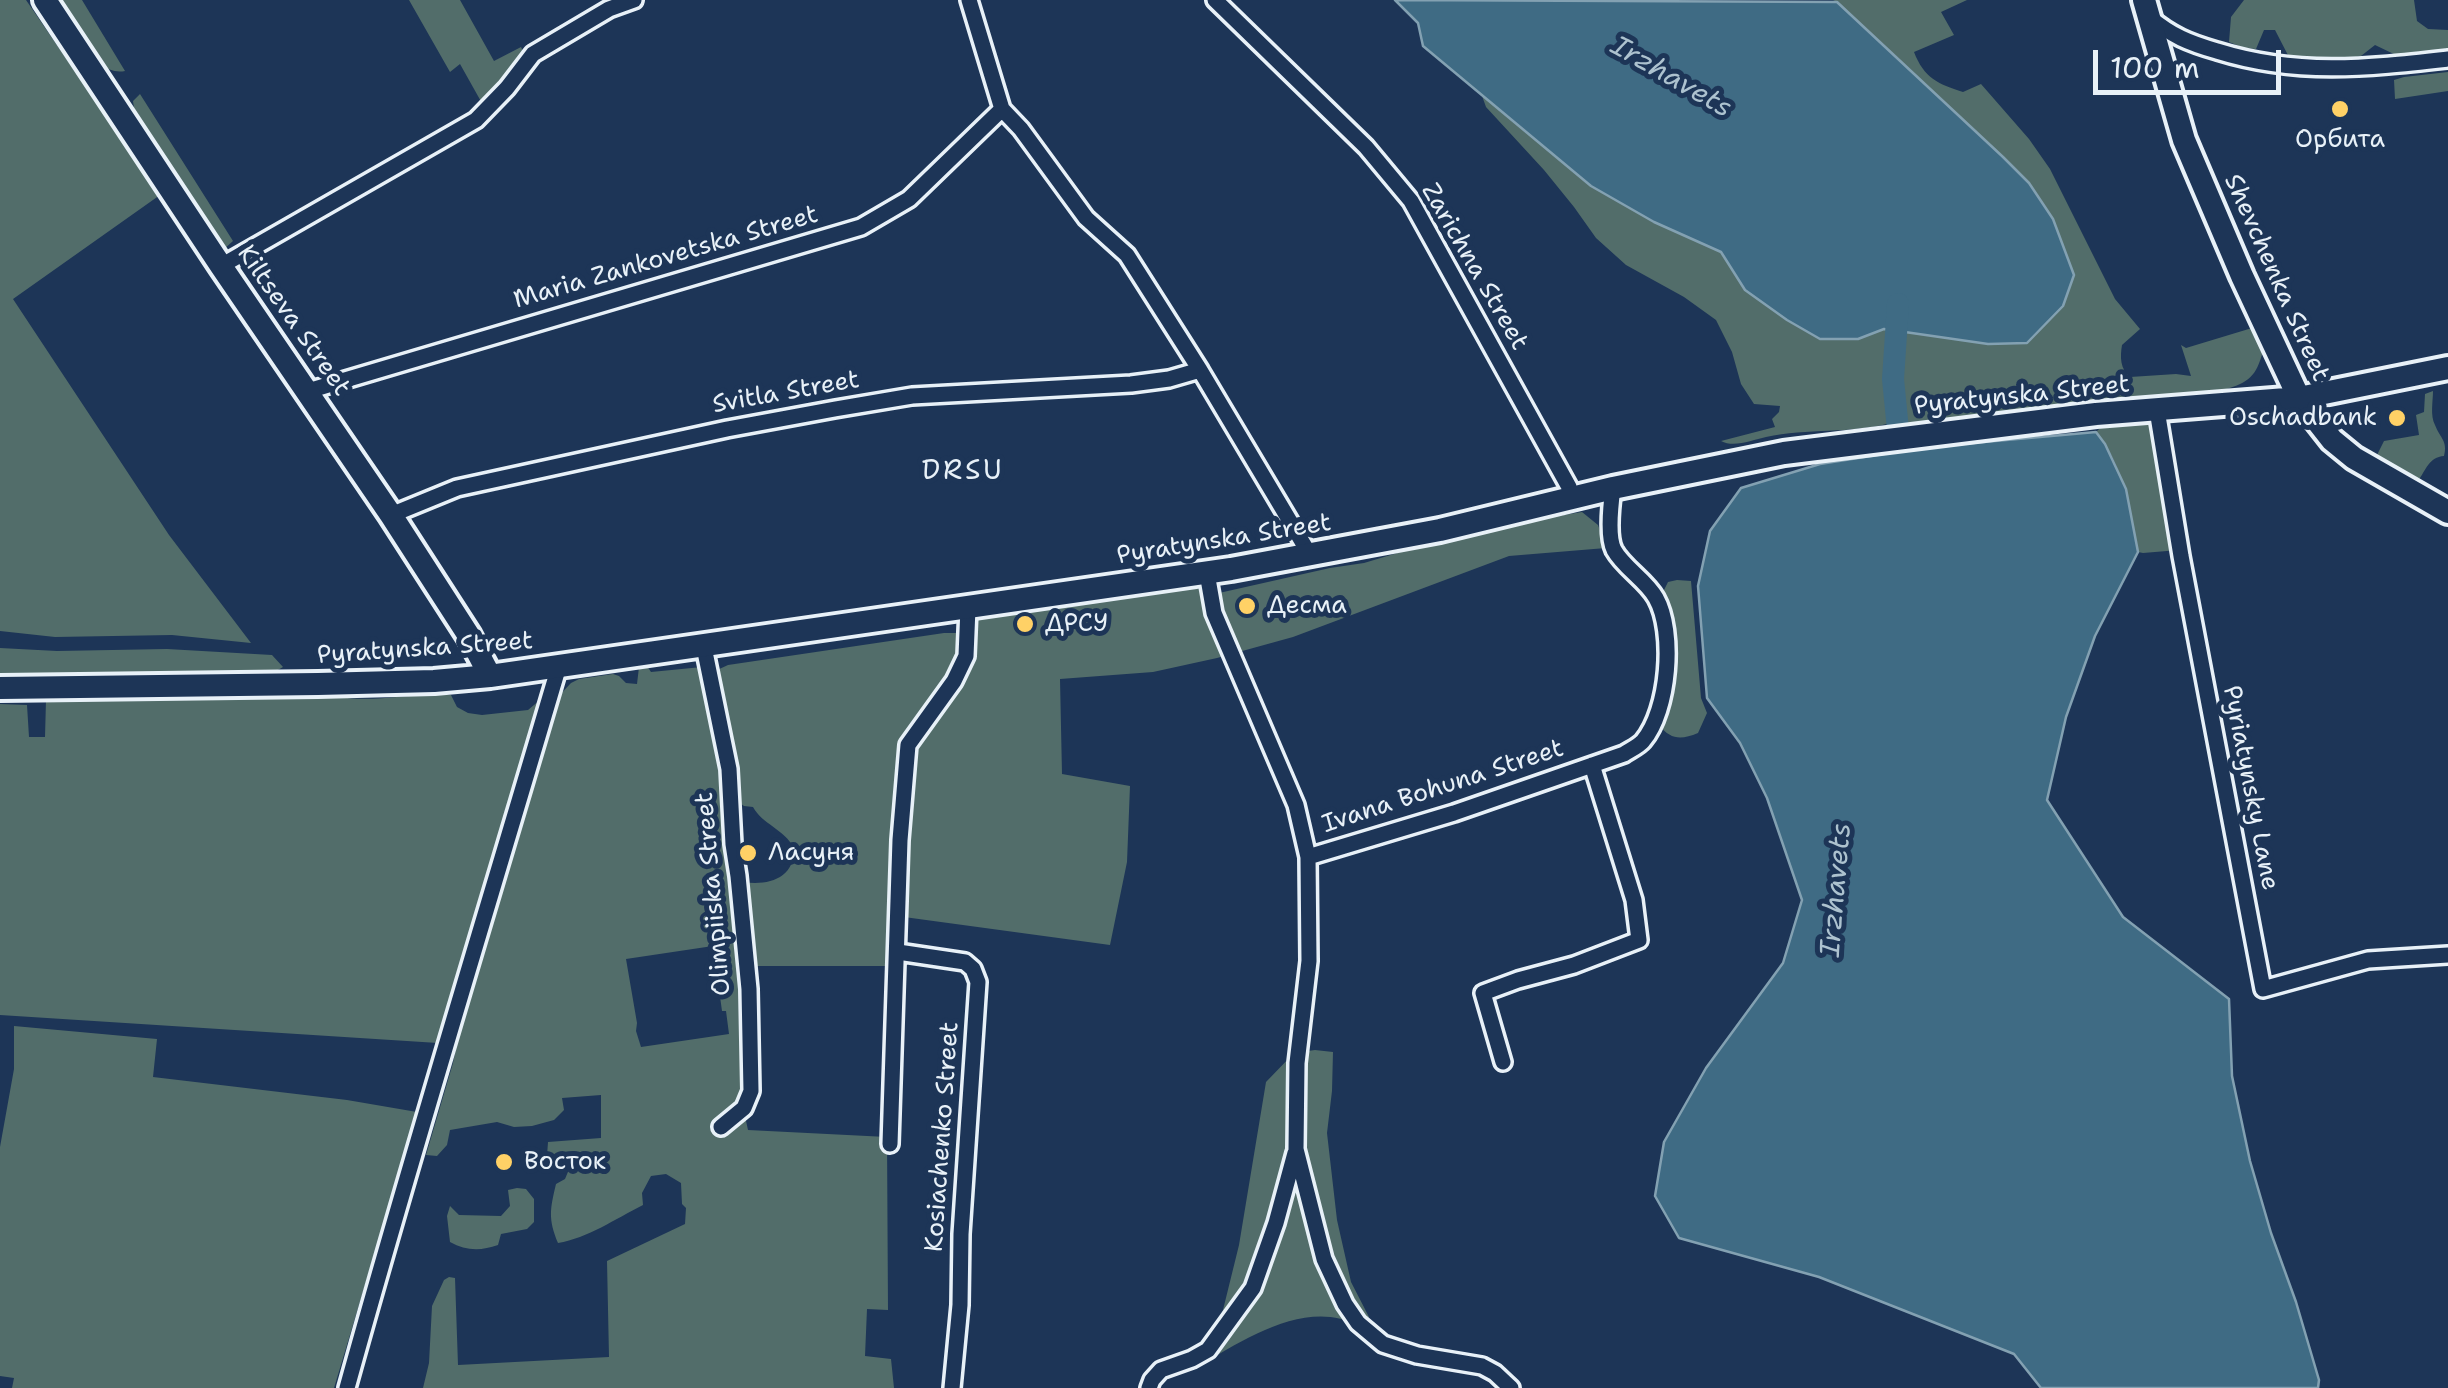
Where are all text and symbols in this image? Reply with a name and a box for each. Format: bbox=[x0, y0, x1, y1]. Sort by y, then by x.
water label: Irzhavets bbox=[1605, 30, 1737, 126]
scale bar bbox=[2098, 30, 2286, 92]
text: 100 m bbox=[2110, 47, 2200, 88]
marker: Орбита bbox=[2329, 98, 2351, 120]
place label: Орбита bbox=[2295, 125, 2385, 155]
street label: Shevchenka Street bbox=[2217, 170, 2335, 386]
street label: Zarichna Street bbox=[1414, 178, 1534, 356]
street label: Maria Zankovetska Street bbox=[510, 200, 822, 316]
street label: Kiltseva Street bbox=[230, 240, 356, 402]
street label: Svitla Street bbox=[710, 365, 862, 421]
street label: Pyratynska Street bbox=[1913, 370, 2131, 422]
place label: Oschadbank bbox=[2229, 403, 2377, 433]
marker: Oschadbank bbox=[2386, 407, 2408, 429]
district label: DRSU bbox=[922, 455, 1004, 489]
street label: Pyratynska Street bbox=[1115, 508, 1333, 572]
place label: Десма bbox=[1267, 591, 1347, 621]
marker: Десма bbox=[1236, 595, 1258, 617]
place label: ДРСУ bbox=[1045, 609, 1108, 639]
marker: ДРСУ bbox=[1014, 613, 1036, 635]
street label: Pyratynska Street bbox=[316, 626, 534, 672]
street label: Pyriatynsky Lane bbox=[2215, 683, 2285, 893]
street label: Ivana Bohuna Street bbox=[1319, 734, 1567, 840]
street label: Olimpiiska Street bbox=[690, 791, 738, 997]
water label: Irzhavets bbox=[1814, 822, 1860, 958]
place label: Ласуня bbox=[768, 838, 855, 868]
marker: Ласуня bbox=[737, 842, 759, 864]
street label: Kosiachenko Street bbox=[920, 1021, 966, 1253]
place label: Восток bbox=[524, 1147, 606, 1177]
marker: Восток bbox=[493, 1151, 515, 1173]

